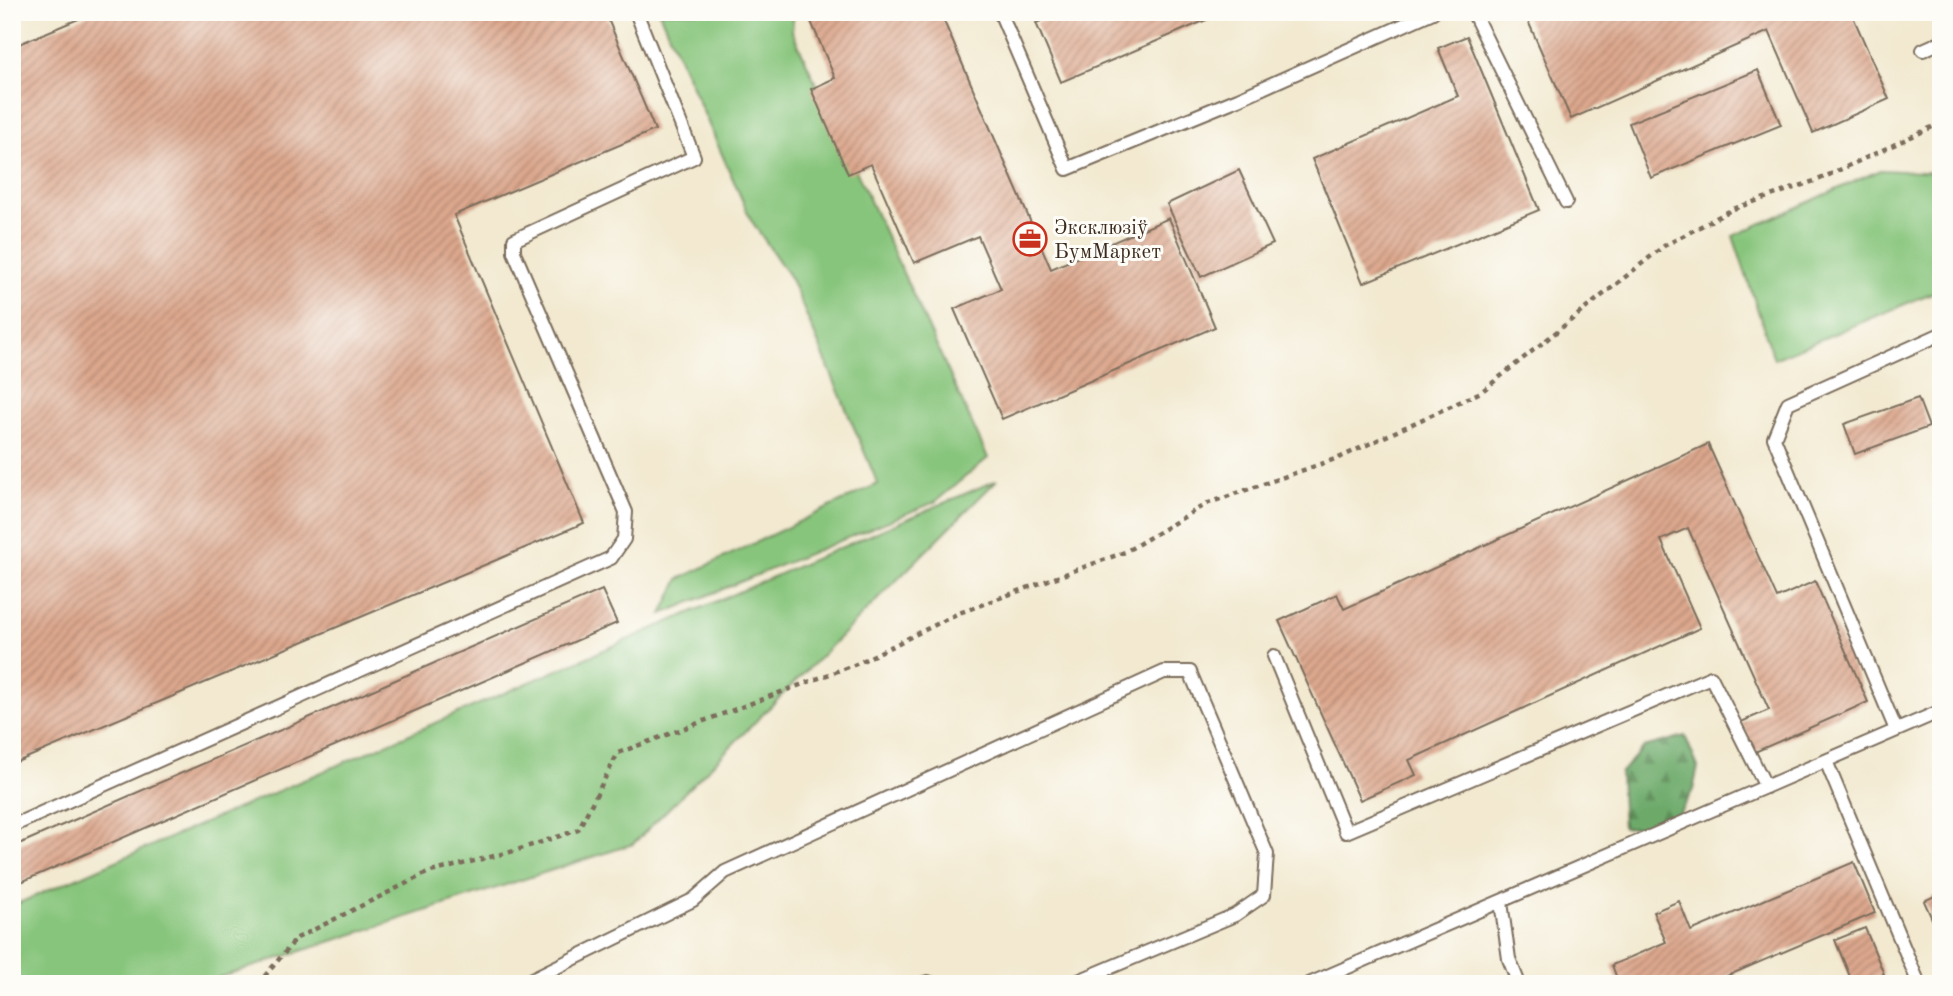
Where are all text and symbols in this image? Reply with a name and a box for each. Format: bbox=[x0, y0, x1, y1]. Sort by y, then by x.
place label: Эксклюзіў БумМаркет bbox=[1054, 218, 1161, 263]
office icon: Эксклюзіў БумМаркет bbox=[1011, 220, 1049, 258]

